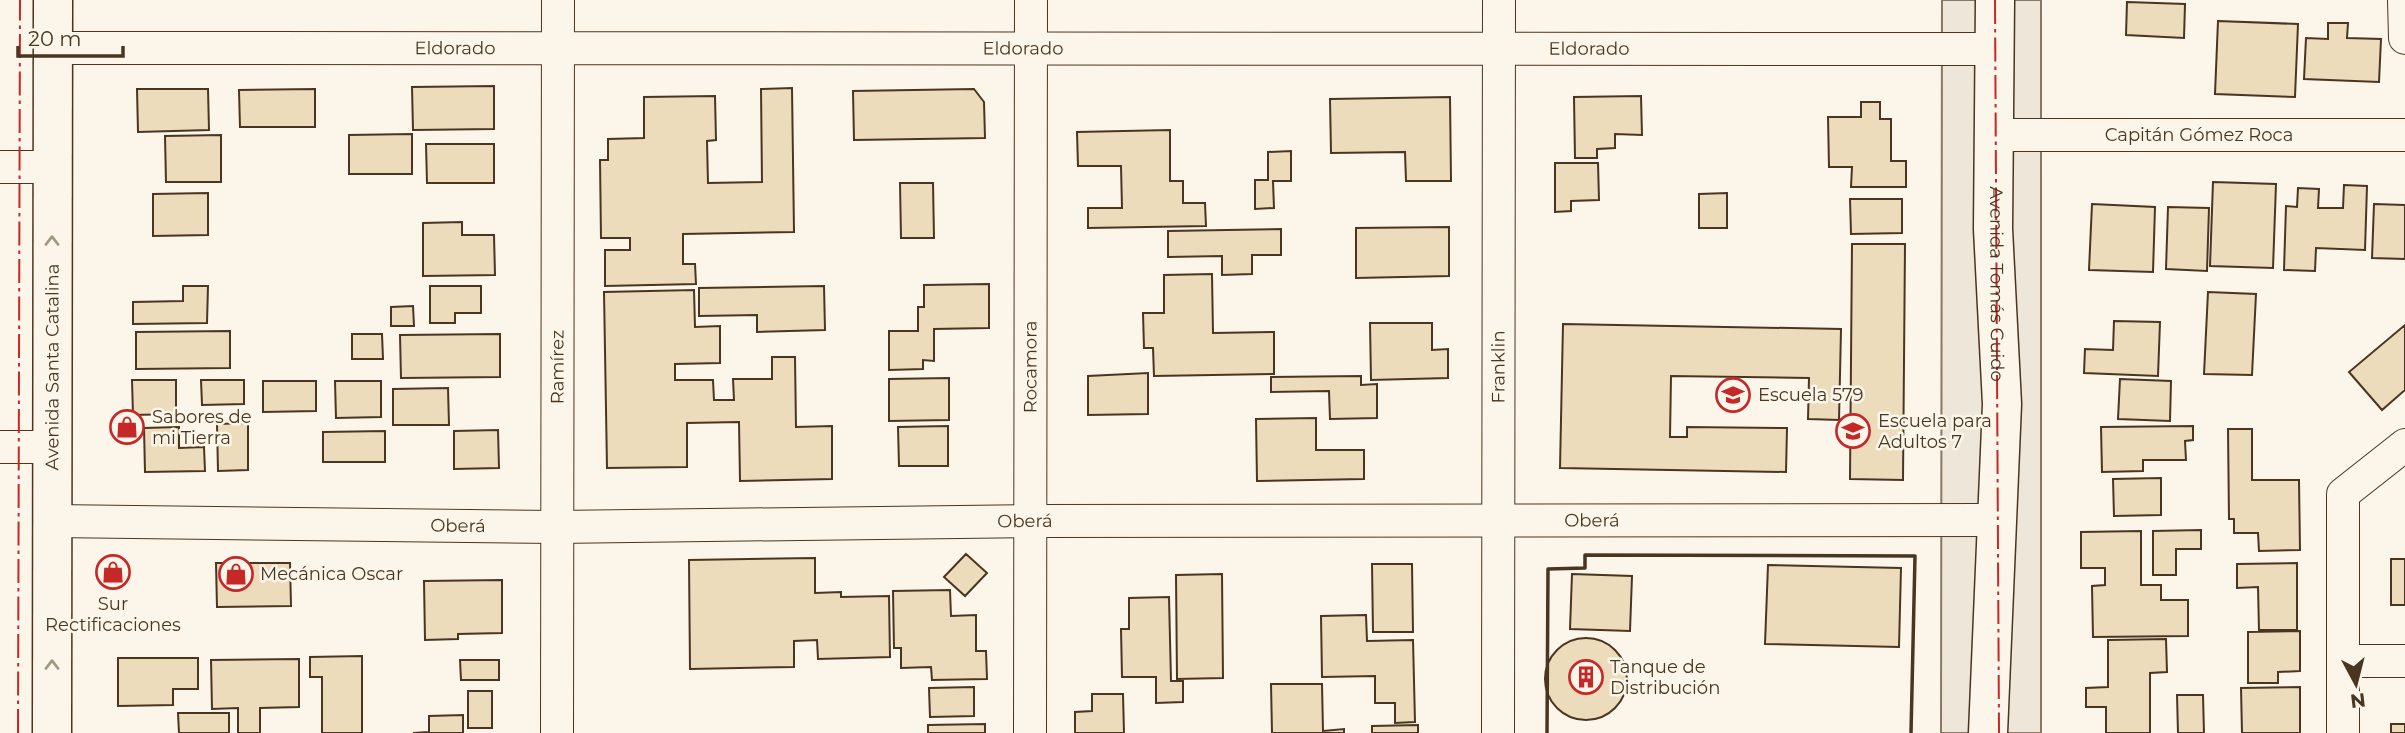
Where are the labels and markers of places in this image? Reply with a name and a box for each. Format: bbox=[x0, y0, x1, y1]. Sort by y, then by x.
school or university icon: Escuela 579 bbox=[1714, 376, 1752, 414]
place label: Escuela 579 bbox=[1758, 384, 1864, 406]
place label: Sabores de mi Tierra bbox=[152, 406, 252, 449]
shop icon: Sabores de mi Tierra bbox=[108, 408, 146, 446]
place label: Escuela para Adultos 7 bbox=[1878, 410, 1992, 453]
school or university icon: Escuela para Adultos 7 bbox=[1834, 412, 1872, 450]
shop icon: Sur Rectificaciones bbox=[94, 553, 132, 591]
shop icon: Mecánica Oscar bbox=[217, 555, 255, 593]
place label: Mecánica Oscar bbox=[260, 563, 403, 585]
place label: Sur Rectificaciones bbox=[45, 593, 181, 636]
place label: Tanque de Distribución bbox=[1610, 656, 1720, 699]
building icon: Tanque de Distribución bbox=[1567, 658, 1605, 696]

